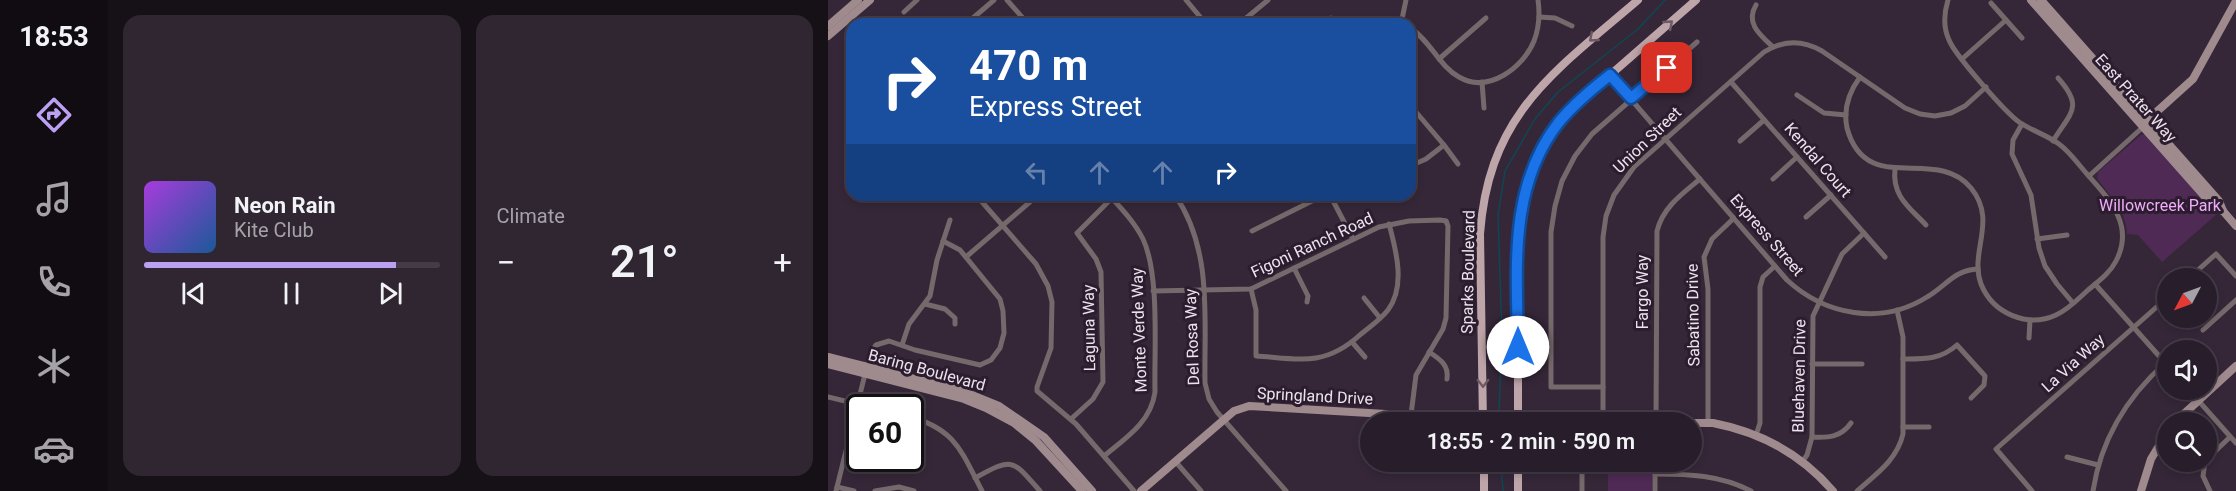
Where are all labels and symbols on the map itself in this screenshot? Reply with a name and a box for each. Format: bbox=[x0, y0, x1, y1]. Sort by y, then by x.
one-way arrow bbox=[1662, 20, 1672, 31]
one-way arrow bbox=[1589, 31, 1600, 42]
pin bbox=[1641, 42, 1692, 93]
street label: East Prater Way bbox=[2091, 50, 2181, 146]
street label: Union Street bbox=[1609, 103, 1685, 177]
street label: Kendal Court bbox=[1781, 119, 1855, 201]
street label: Express Street bbox=[1726, 190, 1808, 280]
park label: Willowcreek Park bbox=[2099, 196, 2222, 215]
street label: Figoni Ranch Road bbox=[1248, 208, 1376, 282]
street label: Sparks Boulevard bbox=[1457, 210, 1479, 334]
street label: Fargo Way bbox=[1633, 254, 1652, 329]
street label: Sabatino Drive bbox=[1683, 263, 1703, 367]
street label: Monte Verde Way bbox=[1127, 267, 1151, 393]
north arrow bbox=[2157, 268, 2217, 328]
street label: Laguna Way bbox=[1079, 284, 1099, 372]
street label: Del Rosa Way bbox=[1181, 288, 1203, 386]
position arrow bbox=[1486, 315, 1550, 379]
street label: Bluehaven Drive bbox=[1789, 319, 1809, 433]
street label: La Via Way bbox=[2038, 330, 2109, 396]
street label: Baring Boulevard bbox=[866, 345, 988, 395]
one-way arrow bbox=[1476, 379, 1489, 388]
street label: Springland Drive bbox=[1257, 383, 1373, 409]
speed limit sign: 60 bbox=[846, 394, 924, 472]

